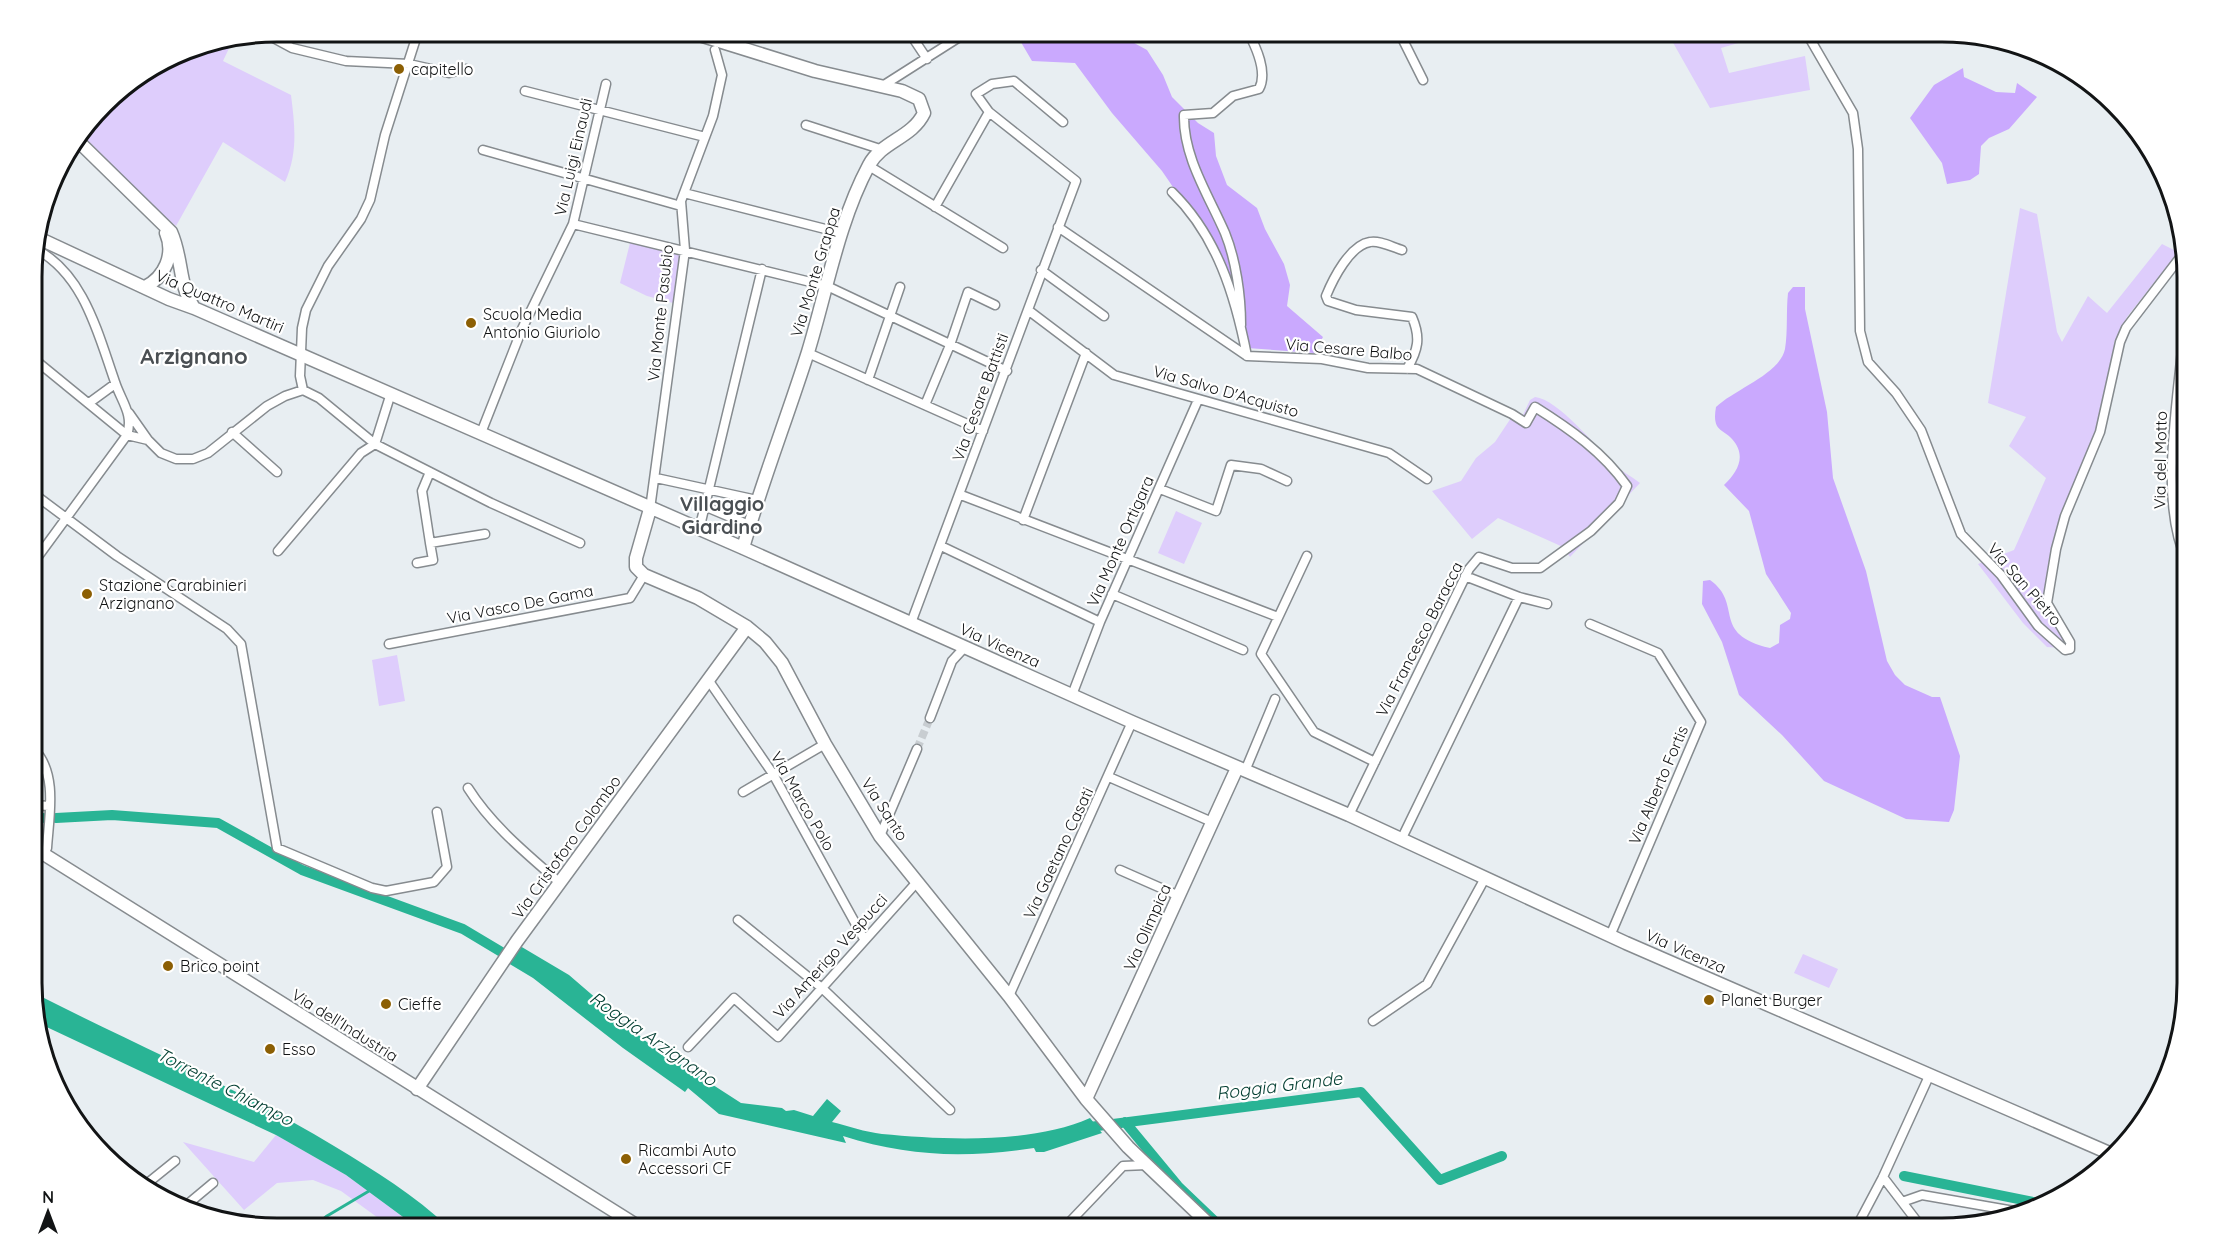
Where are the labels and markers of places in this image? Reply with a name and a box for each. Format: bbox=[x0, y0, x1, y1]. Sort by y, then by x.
place label: capitello bbox=[411, 59, 473, 79]
marker: capitello bbox=[392, 62, 406, 76]
place label: Scuola Media Antonio Giuriolo bbox=[483, 304, 600, 342]
marker: Scuola Media Antonio Giuriolo bbox=[464, 316, 478, 330]
place label: Stazione Carabinieri Arzignano bbox=[99, 575, 247, 613]
marker: Stazione Carabinieri Arzignano bbox=[80, 587, 94, 601]
place label: Brico point bbox=[180, 956, 260, 976]
marker: Brico point bbox=[161, 959, 175, 973]
place label: Planet Burger bbox=[1721, 990, 1822, 1010]
marker: Planet Burger bbox=[1702, 993, 1716, 1007]
place label: Cieffe bbox=[398, 994, 441, 1014]
marker: Cieffe bbox=[379, 997, 393, 1011]
place label: Esso bbox=[282, 1039, 316, 1059]
marker: Esso bbox=[263, 1042, 277, 1056]
place label: Ricambi Auto Accessori CF bbox=[638, 1140, 737, 1178]
marker: Ricambi Auto Accessori CF bbox=[619, 1152, 633, 1166]

